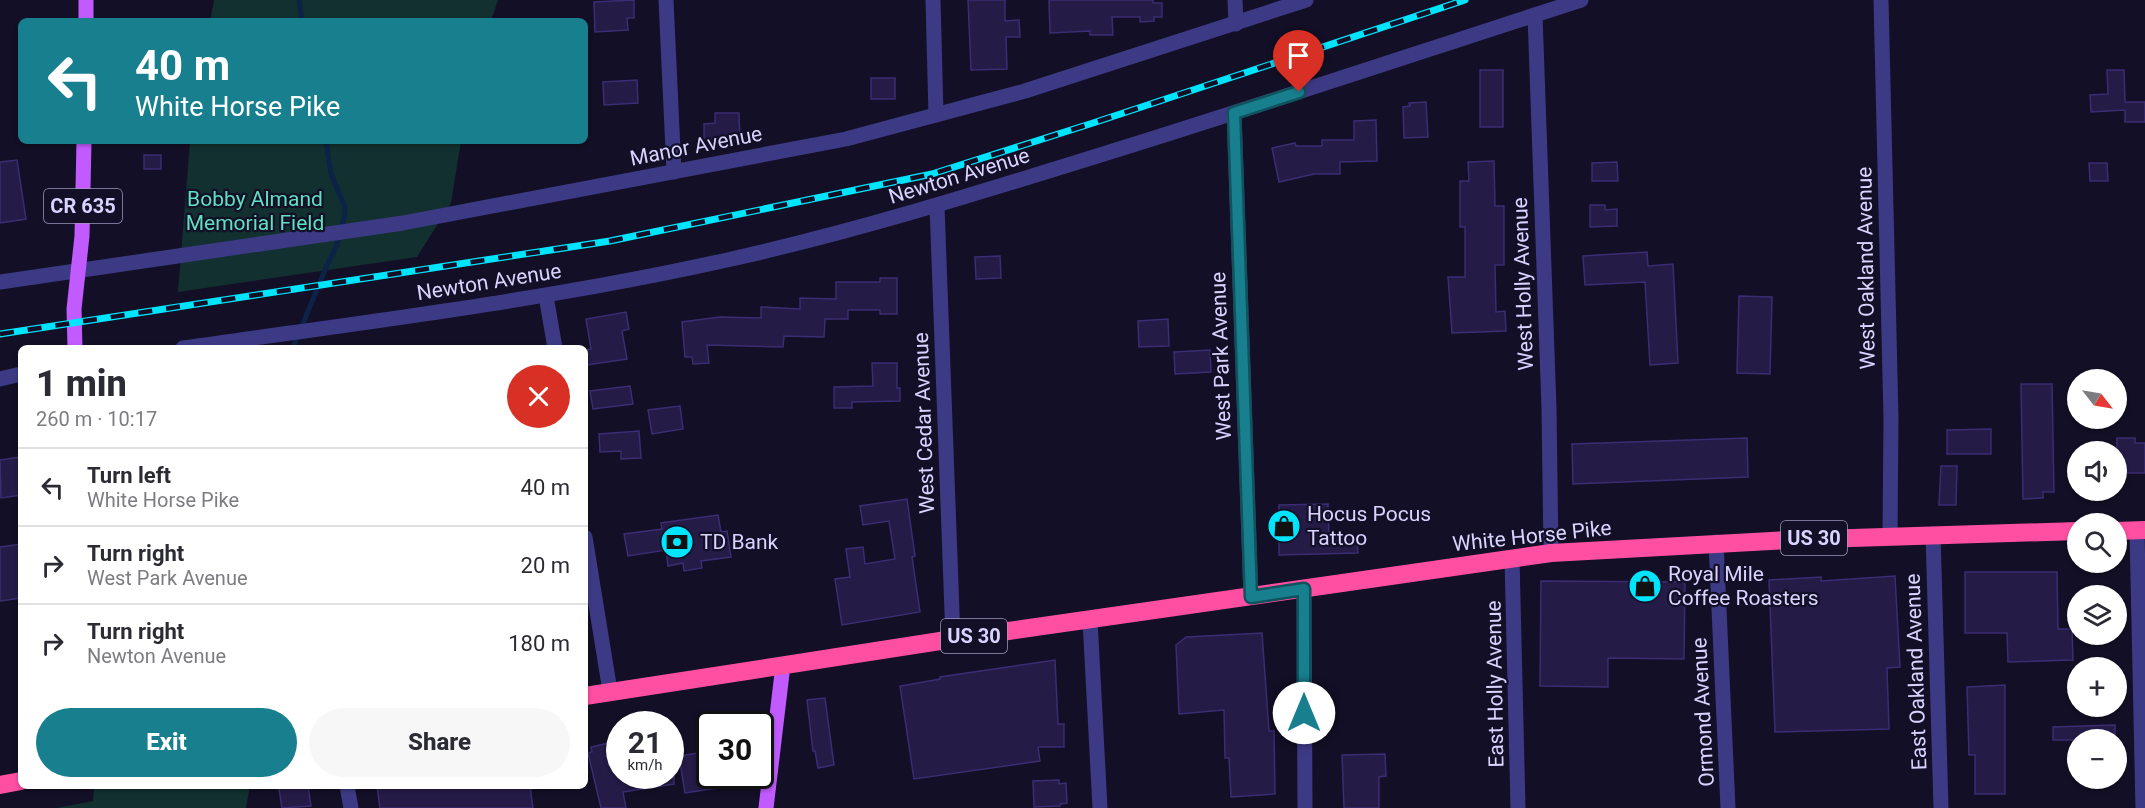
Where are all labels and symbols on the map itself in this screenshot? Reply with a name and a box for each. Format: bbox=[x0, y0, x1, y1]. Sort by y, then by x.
pin bbox=[1273, 30, 1324, 92]
street label: Manor Avenue bbox=[628, 121, 764, 171]
street label: Newton Avenue bbox=[886, 143, 1032, 209]
street label: West Oakland Avenue bbox=[1852, 166, 1880, 370]
park label: Bobby Almand Memorial Field bbox=[186, 187, 324, 235]
road number: CR 635 bbox=[44, 189, 122, 223]
street label: West Holly Avenue bbox=[1508, 197, 1538, 371]
street label: Newton Avenue bbox=[415, 259, 563, 305]
street label: West Park Avenue bbox=[1206, 271, 1236, 441]
street label: West Cedar Avenue bbox=[909, 332, 939, 514]
north arrow bbox=[2067, 369, 2127, 429]
place label: Hocus Pocus Tattoo bbox=[1307, 502, 1431, 550]
shop icon: Hocus Pocus Tattoo bbox=[1266, 508, 1302, 544]
street label: White Horse Pike bbox=[1451, 516, 1613, 556]
road number: US 30 bbox=[1781, 521, 1847, 555]
bank icon: TD Bank bbox=[659, 524, 695, 560]
place label: TD Bank bbox=[700, 530, 779, 554]
place label: Royal Mile Coffee Roasters bbox=[1668, 562, 1819, 610]
shop icon: Royal Mile Coffee Roasters bbox=[1627, 568, 1663, 604]
street label: East Oakland Avenue bbox=[1901, 573, 1931, 771]
street label: East Holly Avenue bbox=[1482, 600, 1508, 768]
road number: US 30 bbox=[941, 619, 1007, 653]
street label: Ormond Avenue bbox=[1687, 637, 1719, 787]
position arrow bbox=[1272, 681, 1336, 745]
speed limit sign: 30 bbox=[696, 711, 774, 789]

